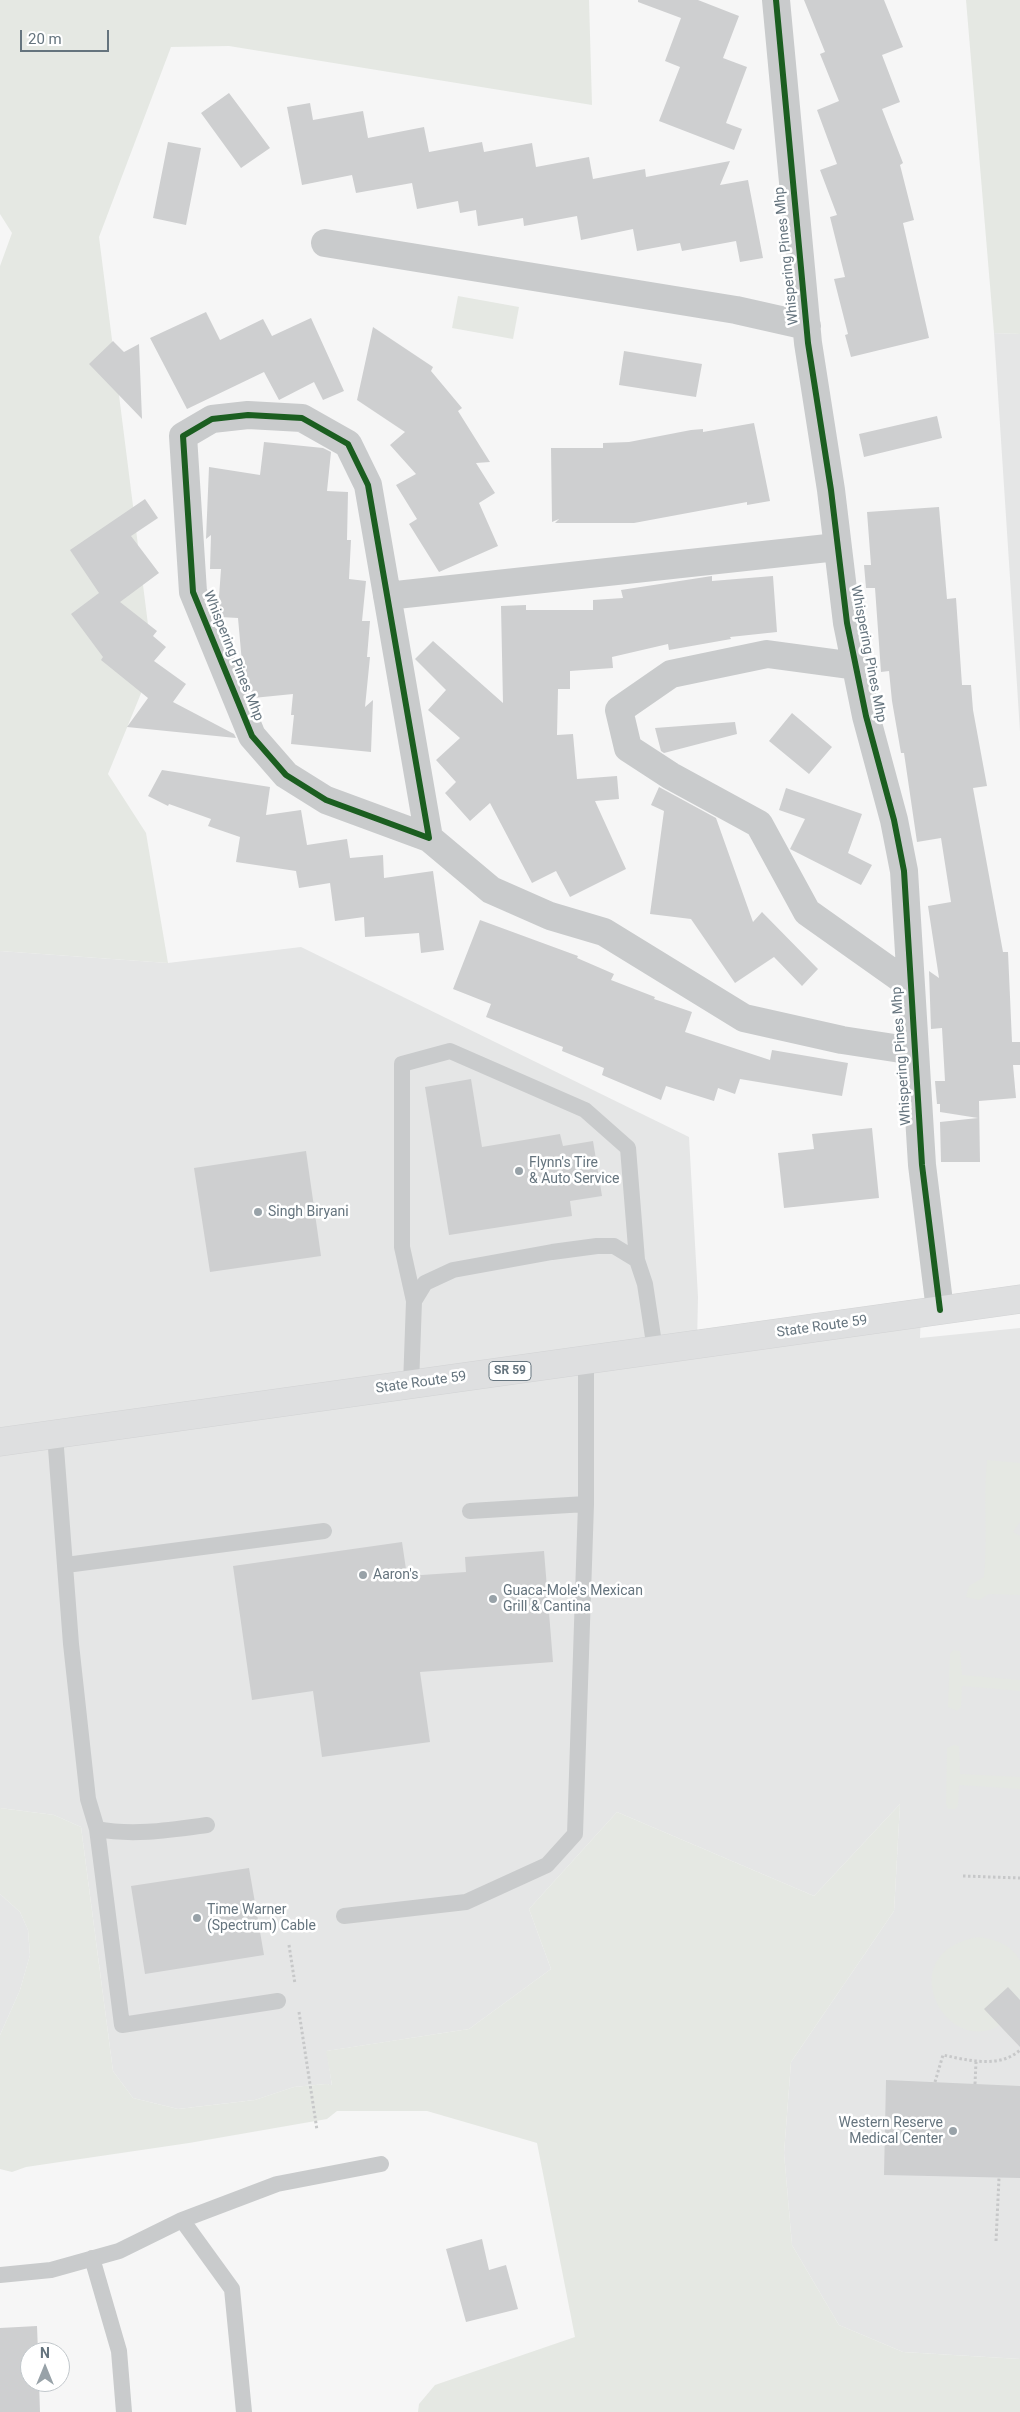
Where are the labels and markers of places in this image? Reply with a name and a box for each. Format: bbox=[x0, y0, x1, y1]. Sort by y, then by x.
place label: Flynn's Tire & Auto Service bbox=[529, 1155, 619, 1188]
marker: Flynn's Tire & Auto Service bbox=[513, 1165, 525, 1177]
place label: Singh Biryani bbox=[268, 1204, 349, 1220]
marker: Singh Biryani bbox=[252, 1206, 264, 1218]
place label: Aaron's bbox=[373, 1567, 418, 1583]
marker: Aaron's bbox=[357, 1569, 369, 1581]
place label: Guaca-Mole's Mexican Grill & Cantina bbox=[503, 1583, 643, 1615]
marker: Guaca-Mole's Mexican Grill & Cantina bbox=[487, 1593, 499, 1605]
place label: Time Warner (Spectrum) Cable bbox=[207, 1902, 316, 1934]
marker: Time Warner (Spectrum) Cable bbox=[191, 1912, 203, 1924]
place label: Western Reserve Medical Center bbox=[839, 2115, 943, 2148]
marker: Western Reserve Medical Center bbox=[947, 2125, 959, 2137]

